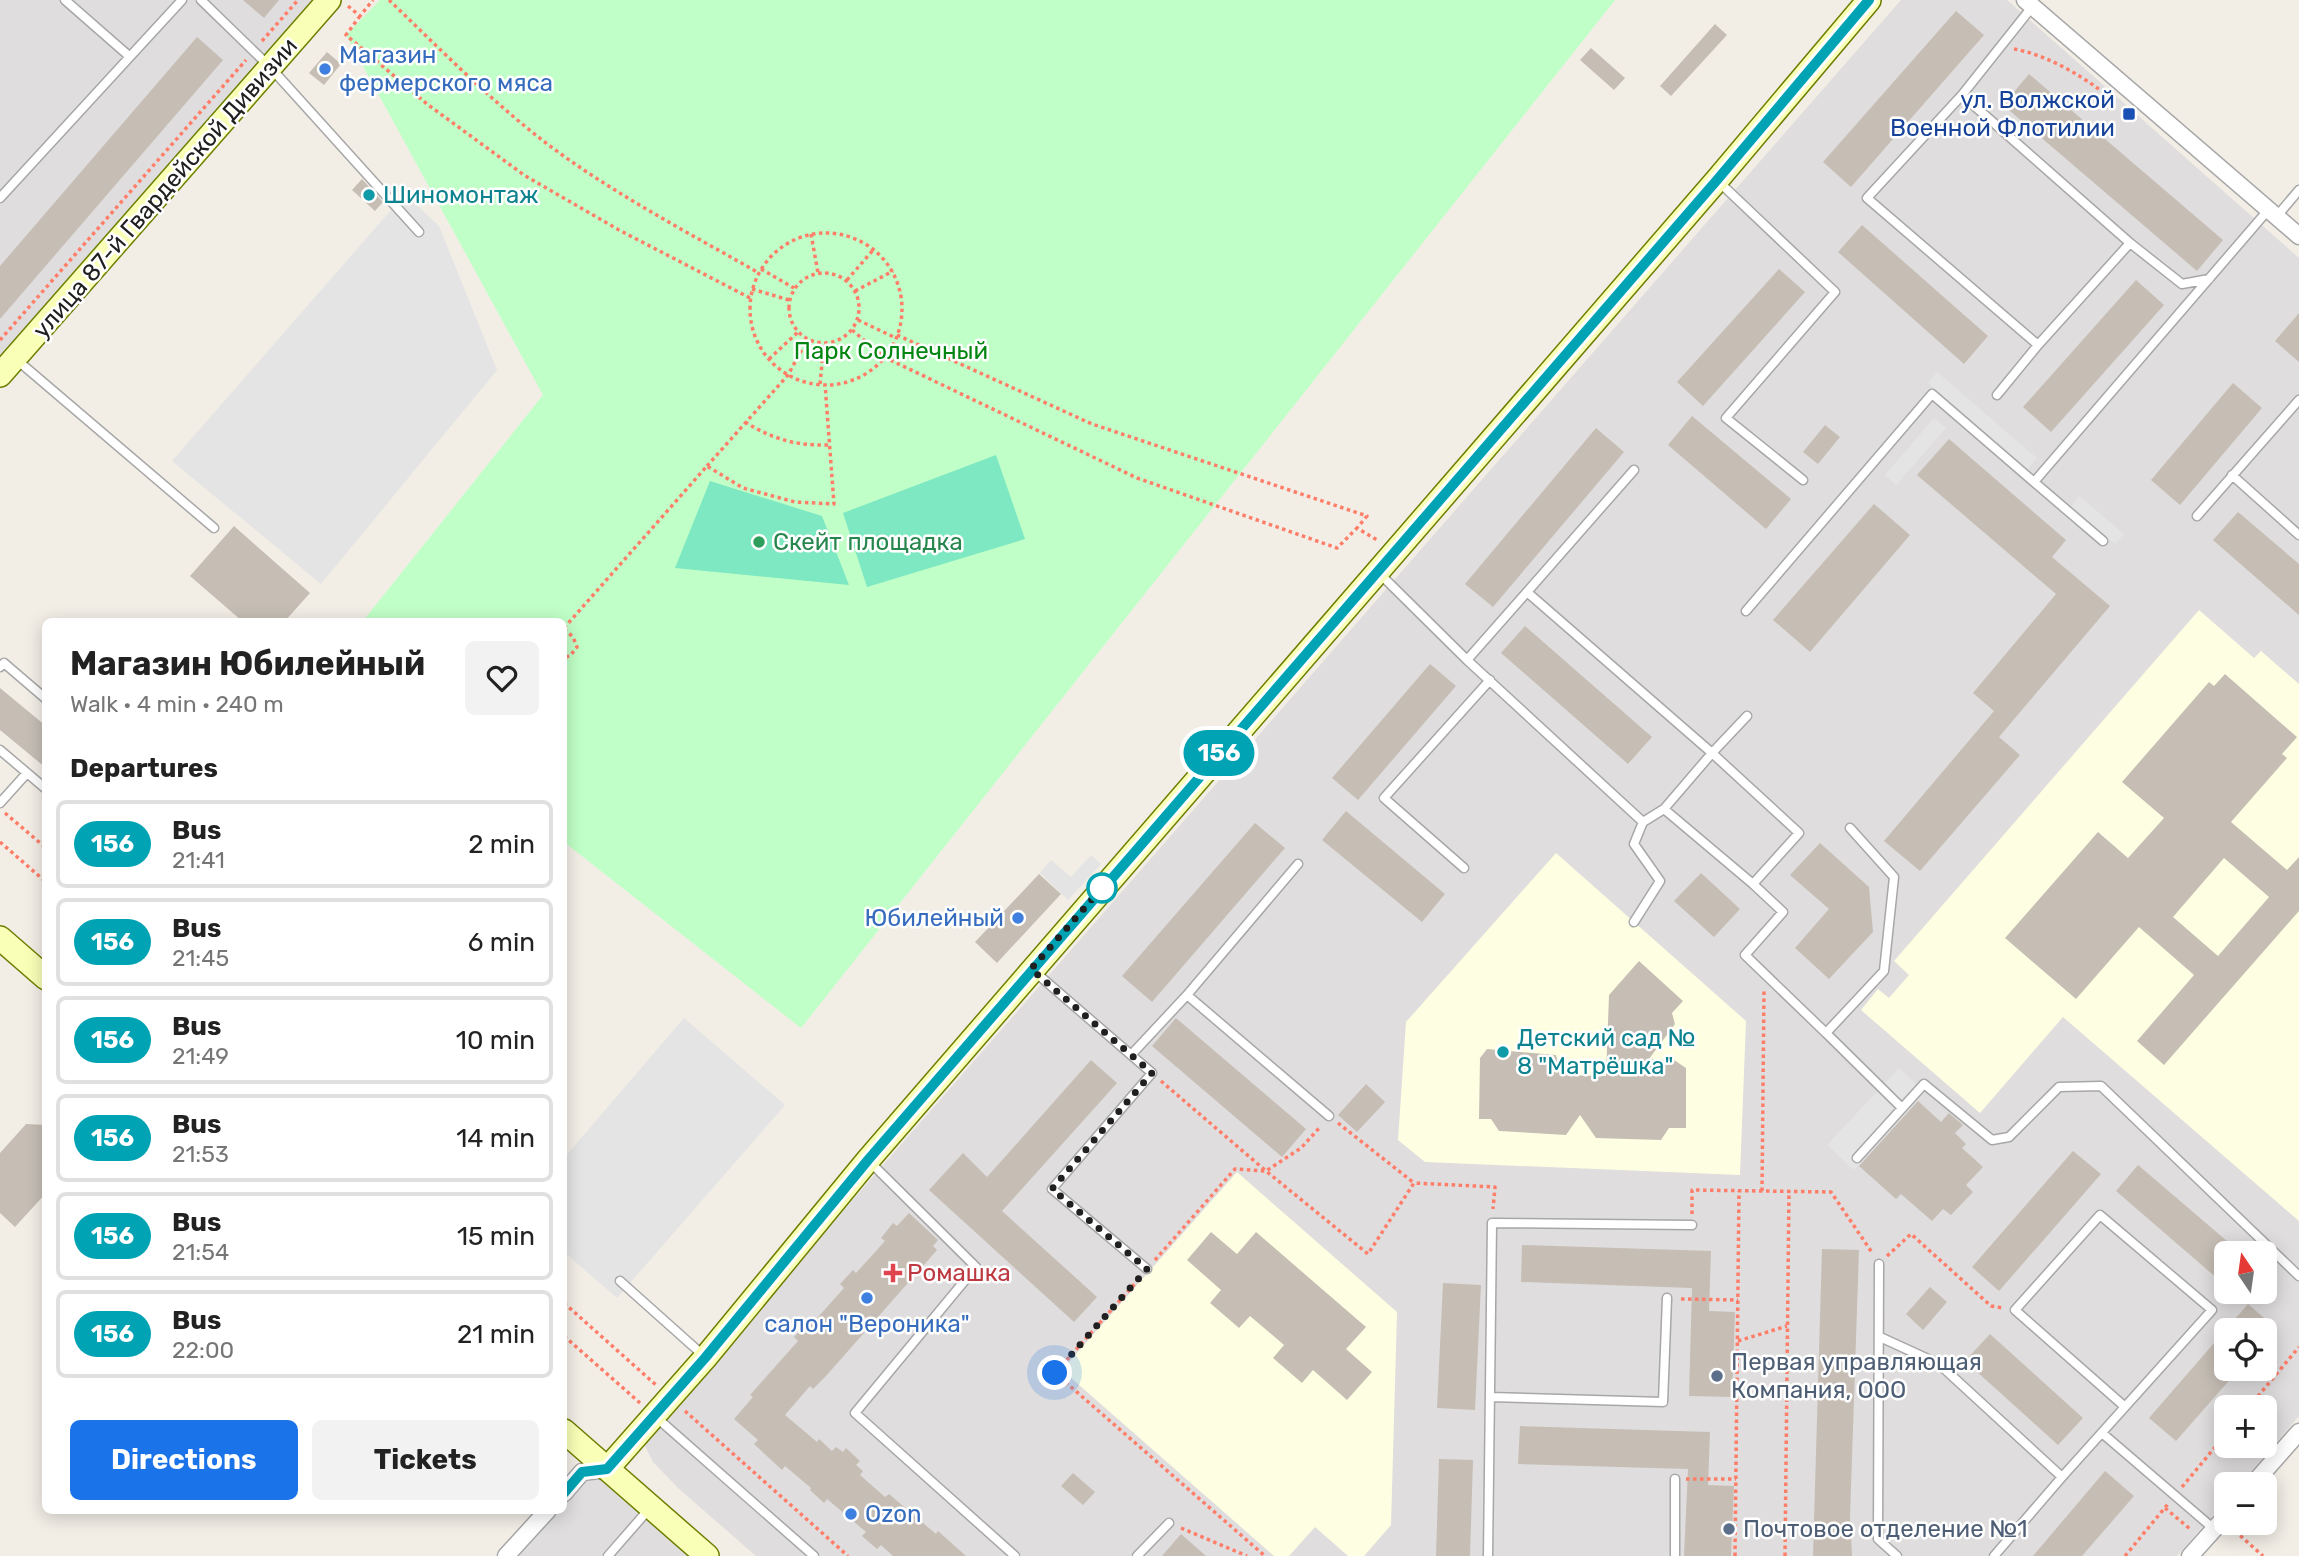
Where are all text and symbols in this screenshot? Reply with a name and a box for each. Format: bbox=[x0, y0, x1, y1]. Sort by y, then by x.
street label: улица 87-й Гвардейской Дивизии bbox=[27, 32, 303, 344]
place label: Магазин фермерского мяса bbox=[339, 41, 553, 97]
marker: Магазин фермерского мяса bbox=[317, 61, 333, 77]
place label: ул. Волжской Военной Флотилии bbox=[1890, 86, 2115, 142]
marker: ул. Волжской Военной Флотилии bbox=[2121, 106, 2137, 122]
place label: Шиномонтаж bbox=[383, 181, 538, 209]
marker: Шиномонтаж bbox=[361, 187, 377, 203]
park label: Парк Солнечный bbox=[794, 337, 988, 365]
place label: Скейт площадка bbox=[773, 528, 963, 556]
marker: Скейт площадка bbox=[751, 534, 767, 550]
button: heart bbox=[465, 641, 539, 715]
text: Магазин Юбилейный bbox=[70, 644, 425, 683]
text: Walk · 4 min · 240 m bbox=[70, 690, 284, 718]
line badge: 156 bbox=[1179, 730, 1259, 776]
text: 156 bbox=[1197, 739, 1241, 767]
text: Departures bbox=[70, 753, 218, 784]
text: Bus bbox=[172, 815, 221, 846]
text: 2 min bbox=[468, 829, 535, 860]
text: 156 bbox=[91, 830, 134, 858]
text: 21:41 bbox=[172, 846, 225, 874]
unlabelled marker bbox=[1087, 873, 1117, 903]
place label: Юбилейный bbox=[864, 904, 1004, 932]
marker: Юбилейный bbox=[1010, 910, 1026, 926]
text: Bus bbox=[172, 913, 221, 944]
text: 6 min bbox=[468, 927, 535, 958]
text: 156 bbox=[91, 928, 134, 956]
text: 21:45 bbox=[172, 944, 229, 972]
text: Bus bbox=[172, 1011, 221, 1042]
place label: Детский сад № 8 "Матрёшка" bbox=[1517, 1024, 1696, 1080]
text: 10 min bbox=[456, 1025, 535, 1056]
text: 156 bbox=[91, 1026, 134, 1054]
text: 21:49 bbox=[172, 1042, 229, 1070]
marker: Детский сад № 8 "Матрёшка" bbox=[1495, 1044, 1511, 1060]
text: Bus bbox=[172, 1109, 221, 1140]
text: 14 min bbox=[456, 1123, 535, 1154]
text: 156 bbox=[91, 1124, 134, 1152]
text: 21:53 bbox=[172, 1140, 229, 1168]
text: Bus bbox=[172, 1207, 221, 1238]
text: 15 min bbox=[457, 1221, 535, 1252]
text: 156 bbox=[91, 1222, 134, 1250]
text: 21:54 bbox=[172, 1238, 229, 1266]
north arrow bbox=[2214, 1241, 2277, 1304]
map controls bbox=[2214, 1241, 2277, 1535]
place label: Ромашка bbox=[907, 1259, 1011, 1287]
marker: Ромашка bbox=[885, 1265, 901, 1281]
marker: салон "Вероника" bbox=[859, 1290, 875, 1306]
text: Bus bbox=[172, 1305, 221, 1336]
place label: салон "Вероника" bbox=[764, 1310, 970, 1338]
button: locate bbox=[2214, 1318, 2277, 1381]
text: 21 min bbox=[457, 1319, 535, 1350]
text: 156 bbox=[91, 1320, 134, 1348]
text: 22:00 bbox=[172, 1336, 234, 1364]
place label: Первая управляющая Компания, ООО bbox=[1731, 1348, 1982, 1404]
your location bbox=[1037, 1355, 1072, 1390]
marker: Первая управляющая Компания, ООО bbox=[1709, 1368, 1725, 1384]
button: + bbox=[2214, 1395, 2277, 1458]
button: Directions bbox=[70, 1420, 298, 1500]
button: Tickets bbox=[312, 1420, 539, 1500]
button: − bbox=[2214, 1472, 2277, 1535]
place label: Ozon bbox=[865, 1500, 922, 1528]
marker: Ozon bbox=[843, 1506, 859, 1522]
place label: Почтовое отделение №1 bbox=[1743, 1515, 2028, 1543]
marker: Почтовое отделение №1 bbox=[1721, 1521, 1737, 1537]

